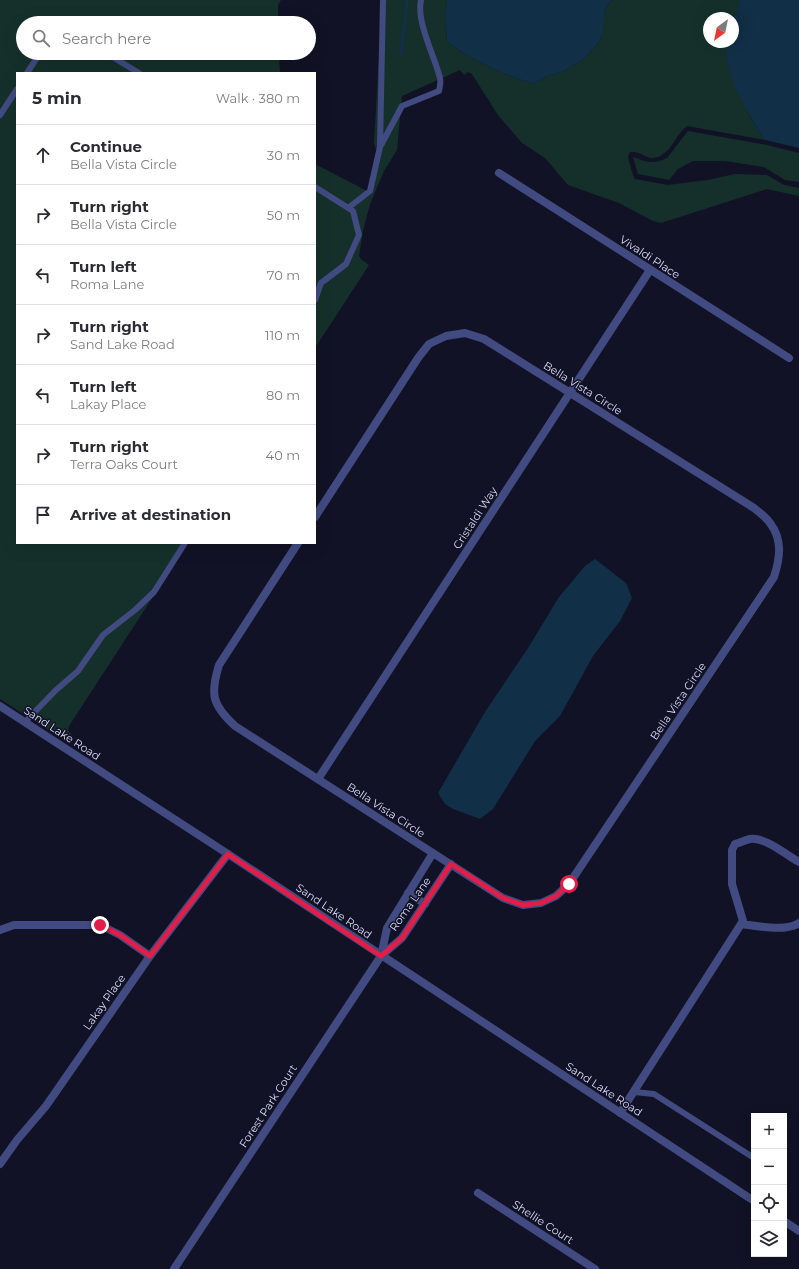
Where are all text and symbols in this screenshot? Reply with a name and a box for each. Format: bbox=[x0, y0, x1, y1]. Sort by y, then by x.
north arrow bbox=[703, 12, 739, 48]
search box bbox=[16, 16, 316, 60]
icon: search bbox=[30, 27, 52, 49]
text: Search here bbox=[62, 29, 151, 48]
text: 5 min bbox=[32, 88, 82, 108]
text: Walk · 380 m bbox=[216, 90, 300, 106]
text: Continue bbox=[70, 137, 142, 156]
icon: ahead bbox=[32, 144, 54, 166]
text: 30 m bbox=[267, 147, 300, 163]
text: Bella Vista Circle bbox=[70, 156, 177, 172]
text: Turn right bbox=[70, 197, 149, 216]
icon: right bbox=[32, 204, 54, 226]
text: 50 m bbox=[267, 207, 300, 223]
text: Bella Vista Circle bbox=[70, 216, 177, 232]
street label: Vivaldi Place bbox=[617, 232, 683, 282]
text: Turn left bbox=[70, 257, 137, 276]
icon: left bbox=[32, 264, 54, 286]
text: 70 m bbox=[267, 267, 300, 283]
text: Roma Lane bbox=[70, 276, 144, 292]
text: Turn right bbox=[70, 317, 149, 336]
icon: right bbox=[32, 324, 54, 346]
text: 110 m bbox=[265, 327, 300, 343]
text: Sand Lake Road bbox=[70, 336, 175, 352]
street label: Bella Vista Circle bbox=[541, 358, 625, 418]
text: Turn left bbox=[70, 377, 137, 396]
icon: left bbox=[32, 384, 54, 406]
text: 80 m bbox=[266, 387, 300, 403]
text: Lakay Place bbox=[70, 396, 146, 412]
text: Turn right bbox=[70, 437, 149, 456]
icon: right bbox=[32, 444, 54, 466]
text: 40 m bbox=[266, 447, 300, 463]
text: Terra Oaks Court bbox=[70, 456, 178, 472]
street label: Cristaldi Way bbox=[450, 484, 500, 552]
icon: arrive bbox=[32, 504, 54, 526]
text: Arrive at destination bbox=[70, 505, 231, 524]
street label: Bella Vista Circle bbox=[647, 659, 709, 742]
street label: Sand Lake Road bbox=[21, 703, 103, 763]
street label: Bella Vista Circle bbox=[344, 780, 428, 841]
street label: Roma Lane bbox=[386, 874, 434, 934]
route start bbox=[560, 875, 578, 893]
street label: Sand Lake Road bbox=[293, 880, 375, 942]
route end bbox=[91, 916, 109, 934]
street label: Lakay Place bbox=[80, 971, 128, 1032]
street label: Sand Lake Road bbox=[563, 1059, 645, 1119]
street label: Forest Park Court bbox=[236, 1061, 300, 1150]
map controls bbox=[751, 1113, 787, 1257]
button: + bbox=[751, 1113, 787, 1149]
button: − bbox=[751, 1149, 787, 1185]
button: locate bbox=[751, 1185, 787, 1221]
street label: Shellie Court bbox=[510, 1197, 577, 1247]
button: layers bbox=[751, 1221, 787, 1257]

